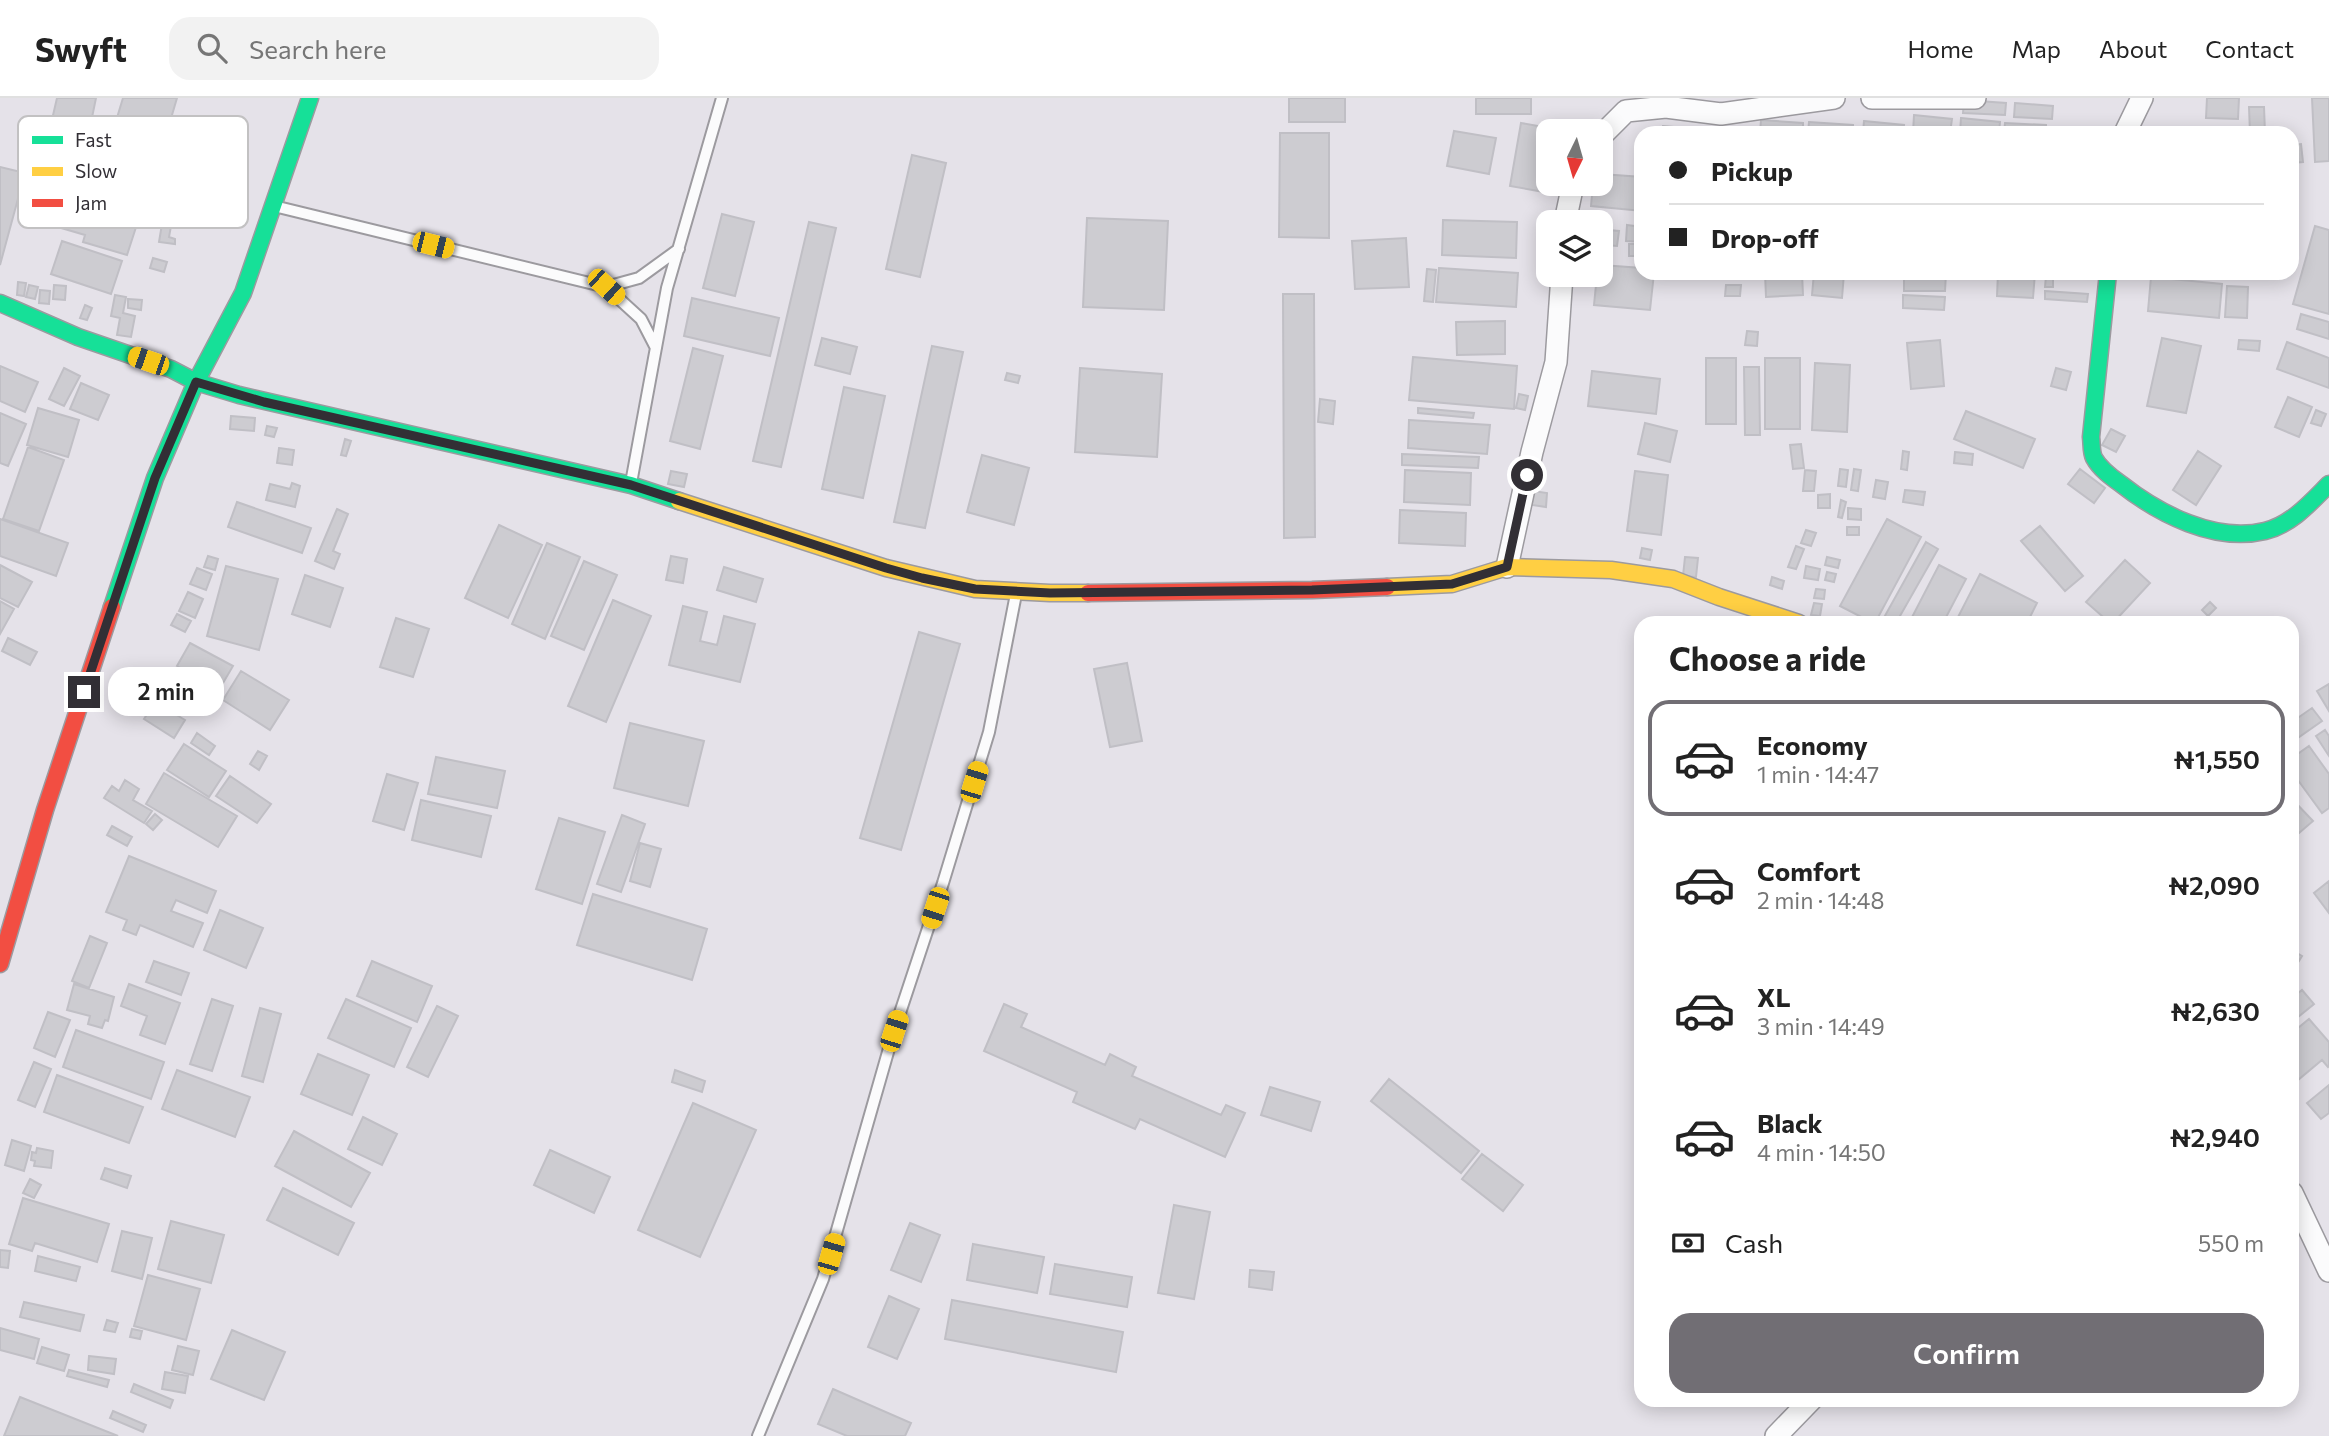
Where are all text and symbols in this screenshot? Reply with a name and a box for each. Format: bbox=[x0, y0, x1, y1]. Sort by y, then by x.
search box bbox=[169, 17, 659, 80]
text: Swyft bbox=[35, 28, 127, 69]
icon: search bbox=[193, 29, 231, 67]
text: Search here bbox=[249, 33, 386, 64]
text: Home bbox=[1908, 34, 1974, 63]
text: Map bbox=[2012, 34, 2061, 63]
text: About bbox=[2099, 34, 2167, 63]
text: Contact bbox=[2205, 34, 2294, 63]
legend bbox=[18, 116, 248, 228]
north arrow bbox=[1536, 119, 1614, 196]
map controls bbox=[1536, 119, 1613, 287]
text: Fast bbox=[75, 128, 112, 151]
text: Pickup bbox=[1711, 155, 1793, 186]
text: Slow bbox=[75, 159, 117, 182]
text: Jam bbox=[75, 191, 107, 214]
button: layers bbox=[1536, 210, 1613, 287]
text: Drop-off bbox=[1711, 222, 1818, 253]
car bbox=[411, 230, 456, 260]
car bbox=[584, 265, 629, 309]
car bbox=[125, 344, 172, 378]
route start bbox=[1511, 459, 1543, 491]
text: Choose a ride bbox=[1669, 638, 1866, 678]
callout: 2 min bbox=[108, 668, 224, 716]
route end bbox=[68, 676, 100, 708]
text: 2 min bbox=[138, 677, 194, 705]
icon: car bbox=[1673, 727, 1736, 790]
text: Economy bbox=[1757, 729, 1868, 760]
text: ₦1,550 bbox=[2173, 743, 2260, 774]
car bbox=[958, 759, 991, 805]
text: 1 min · 14:47 bbox=[1757, 760, 1879, 788]
icon: car bbox=[1673, 853, 1736, 916]
text: Comfort bbox=[1757, 855, 1860, 886]
text: ₦2,090 bbox=[2168, 869, 2260, 900]
car bbox=[919, 885, 952, 931]
text: 2 min · 14:48 bbox=[1757, 886, 1884, 914]
icon: car bbox=[1673, 979, 1736, 1042]
text: XL bbox=[1757, 981, 1791, 1012]
text: ₦2,630 bbox=[2171, 995, 2260, 1026]
car bbox=[878, 1008, 911, 1054]
text: 3 min · 14:49 bbox=[1757, 1012, 1885, 1040]
icon: car bbox=[1673, 1105, 1736, 1168]
text: Black bbox=[1757, 1107, 1823, 1138]
text: ₦2,940 bbox=[2170, 1121, 2260, 1152]
text: 4 min · 14:50 bbox=[1757, 1138, 1886, 1166]
icon: cash bbox=[1669, 1224, 1707, 1262]
text: Cash bbox=[1725, 1227, 1783, 1258]
text: 550 m bbox=[2198, 1229, 2264, 1257]
car bbox=[816, 1231, 847, 1277]
button: Confirm bbox=[1669, 1313, 2264, 1393]

